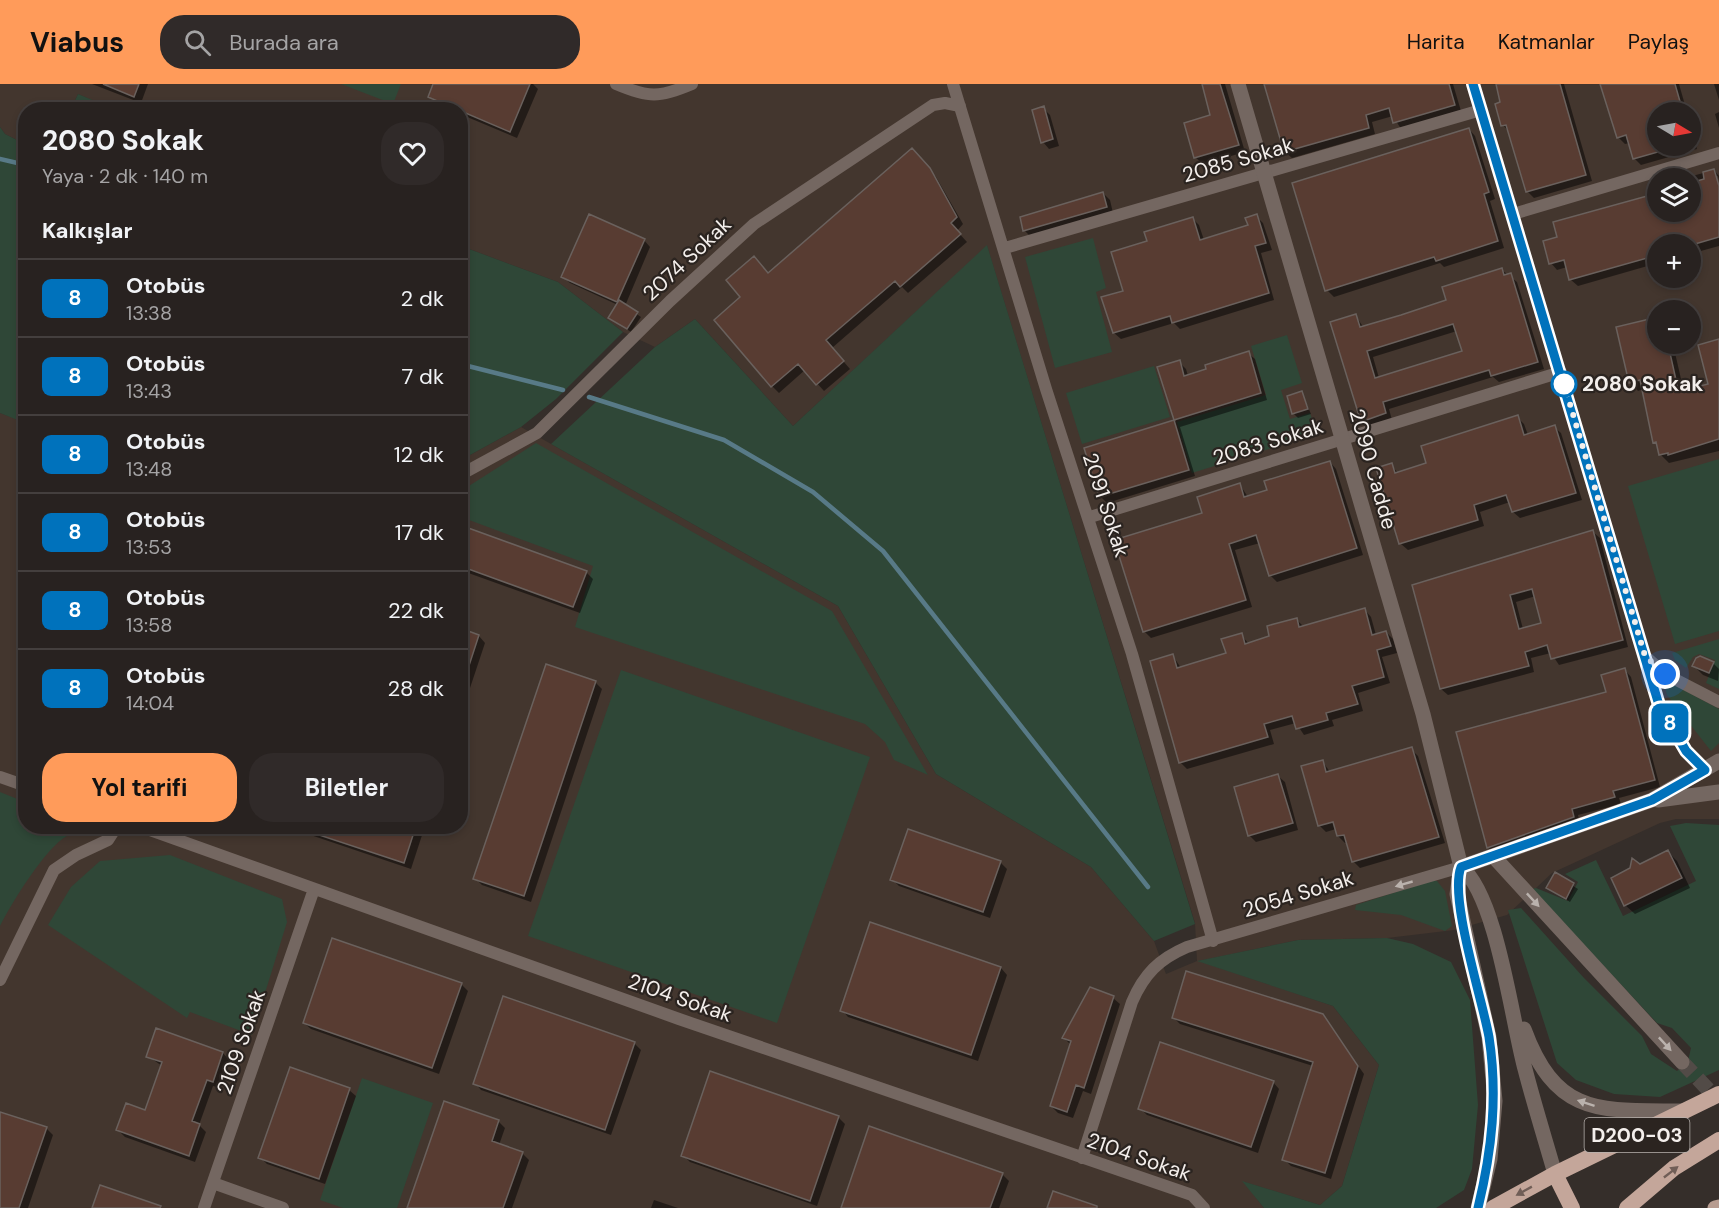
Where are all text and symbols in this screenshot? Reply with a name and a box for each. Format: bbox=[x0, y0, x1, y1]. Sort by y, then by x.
search box bbox=[160, 15, 580, 69]
text: Viabus bbox=[30, 24, 124, 61]
icon: search bbox=[181, 26, 214, 59]
text: Burada ara bbox=[229, 28, 339, 57]
text: Harita bbox=[1407, 28, 1465, 56]
text: Katmanlar bbox=[1498, 28, 1595, 56]
text: Paylaş bbox=[1628, 28, 1689, 56]
north arrow bbox=[1647, 102, 1701, 156]
map controls bbox=[1647, 102, 1701, 354]
text: 2080 Sokak bbox=[42, 122, 204, 159]
button: heart bbox=[381, 122, 444, 185]
street label: 2085 Sokak bbox=[1179, 131, 1297, 189]
text: Yaya · 2 dk · 140 m bbox=[42, 163, 208, 189]
button: layers bbox=[1647, 168, 1701, 222]
street label: 2074 Sokak bbox=[637, 210, 738, 307]
text: Kalkışlar bbox=[42, 216, 132, 245]
button: + bbox=[1647, 234, 1701, 288]
text: Otobüs bbox=[126, 271, 206, 300]
text: 8 bbox=[68, 284, 82, 312]
text: 2 dk bbox=[401, 284, 444, 313]
text: 13:38 bbox=[126, 300, 172, 326]
button: − bbox=[1647, 300, 1701, 354]
text: Otobüs bbox=[126, 349, 206, 378]
text: 8 bbox=[68, 362, 82, 390]
text: 7 dk bbox=[402, 362, 444, 391]
place label: 2080 Sokak bbox=[1582, 370, 1704, 398]
marker: 2080 Sokak bbox=[1551, 371, 1577, 397]
text: 13:43 bbox=[126, 378, 172, 404]
street label: 2090 Cadde bbox=[1342, 405, 1404, 533]
street label: 2083 Sokak bbox=[1209, 412, 1327, 472]
text: Otobüs bbox=[126, 427, 206, 456]
text: 8 bbox=[68, 440, 82, 468]
text: 12 dk bbox=[394, 440, 444, 469]
street label: 2091 Sokak bbox=[1076, 449, 1136, 561]
text: 13:48 bbox=[126, 456, 172, 482]
text: Otobüs bbox=[126, 505, 206, 534]
text: 8 bbox=[68, 518, 82, 546]
text: 17 dk bbox=[395, 518, 444, 547]
text: 13:53 bbox=[126, 534, 172, 560]
text: Otobüs bbox=[126, 583, 206, 612]
text: 8 bbox=[68, 596, 82, 624]
text: 22 dk bbox=[388, 596, 444, 625]
text: 13:58 bbox=[126, 612, 172, 638]
your location bbox=[1650, 659, 1680, 689]
text: Otobüs bbox=[126, 661, 206, 690]
text: 8 bbox=[68, 674, 82, 702]
text: 28 dk bbox=[388, 674, 444, 703]
text: 14:04 bbox=[126, 690, 174, 716]
line badge: 8 bbox=[1650, 704, 1690, 742]
text: 8 bbox=[1663, 709, 1677, 737]
button: Yol tarifi bbox=[42, 753, 237, 822]
button: Biletler bbox=[249, 753, 444, 822]
street label: 2054 Sokak bbox=[1239, 864, 1357, 924]
one-way arrow bbox=[1395, 880, 1413, 889]
one-way arrow bbox=[1526, 893, 1540, 907]
street label: 2104 Sokak bbox=[624, 967, 736, 1029]
street label: 2109 Sokak bbox=[210, 986, 272, 1098]
one-way arrow bbox=[1658, 1036, 1671, 1051]
one-way arrow bbox=[1577, 1098, 1595, 1107]
road number: D200-03 bbox=[1584, 1118, 1690, 1152]
street label: 2104 Sokak bbox=[1083, 1126, 1195, 1188]
one-way arrow bbox=[1663, 1165, 1679, 1178]
one-way arrow bbox=[1515, 1186, 1532, 1196]

